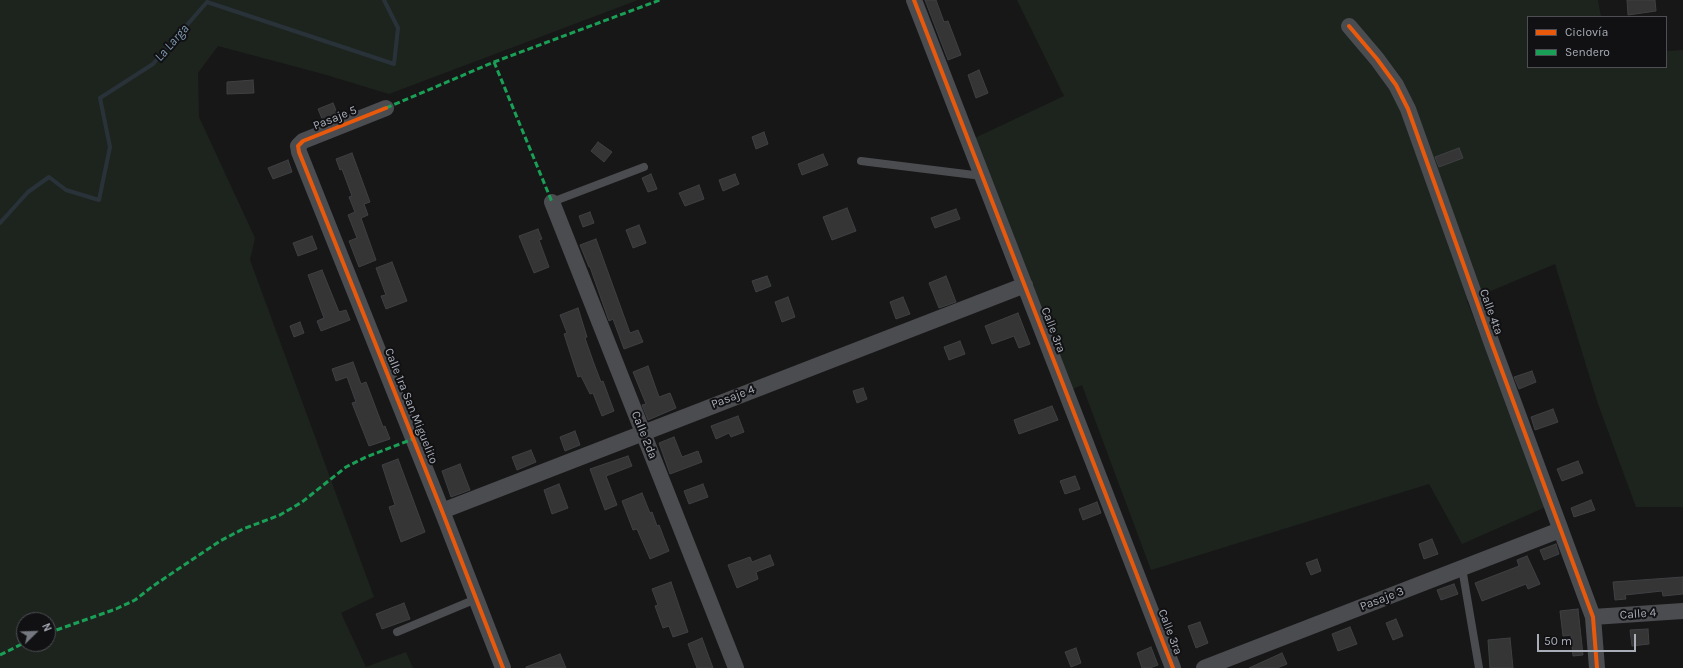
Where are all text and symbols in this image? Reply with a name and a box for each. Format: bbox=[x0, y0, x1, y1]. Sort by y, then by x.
legend bbox=[1527, 16, 1667, 68]
water label: La Larga bbox=[152, 21, 192, 65]
text: Ciclovía bbox=[1565, 25, 1608, 39]
text: Sendero bbox=[1565, 45, 1610, 59]
street label: Pasaje 5 bbox=[311, 103, 359, 133]
street label: Calle 4ta bbox=[1476, 287, 1506, 337]
street label: Calle 3ra bbox=[1038, 305, 1068, 355]
street label: Calle 1ra San Miguelito bbox=[381, 346, 441, 466]
street label: Pasaje 4 bbox=[709, 382, 757, 412]
street label: Calle 2da bbox=[628, 409, 660, 461]
street label: Pasaje 3 bbox=[1358, 584, 1406, 614]
street label: Calle 4 bbox=[1619, 606, 1657, 622]
street label: Calle 3ra bbox=[1155, 607, 1185, 657]
north arrow bbox=[16, 612, 56, 652]
text: N bbox=[39, 621, 54, 634]
scale bar bbox=[1539, 626, 1638, 652]
text: 50 m bbox=[1544, 634, 1572, 648]

